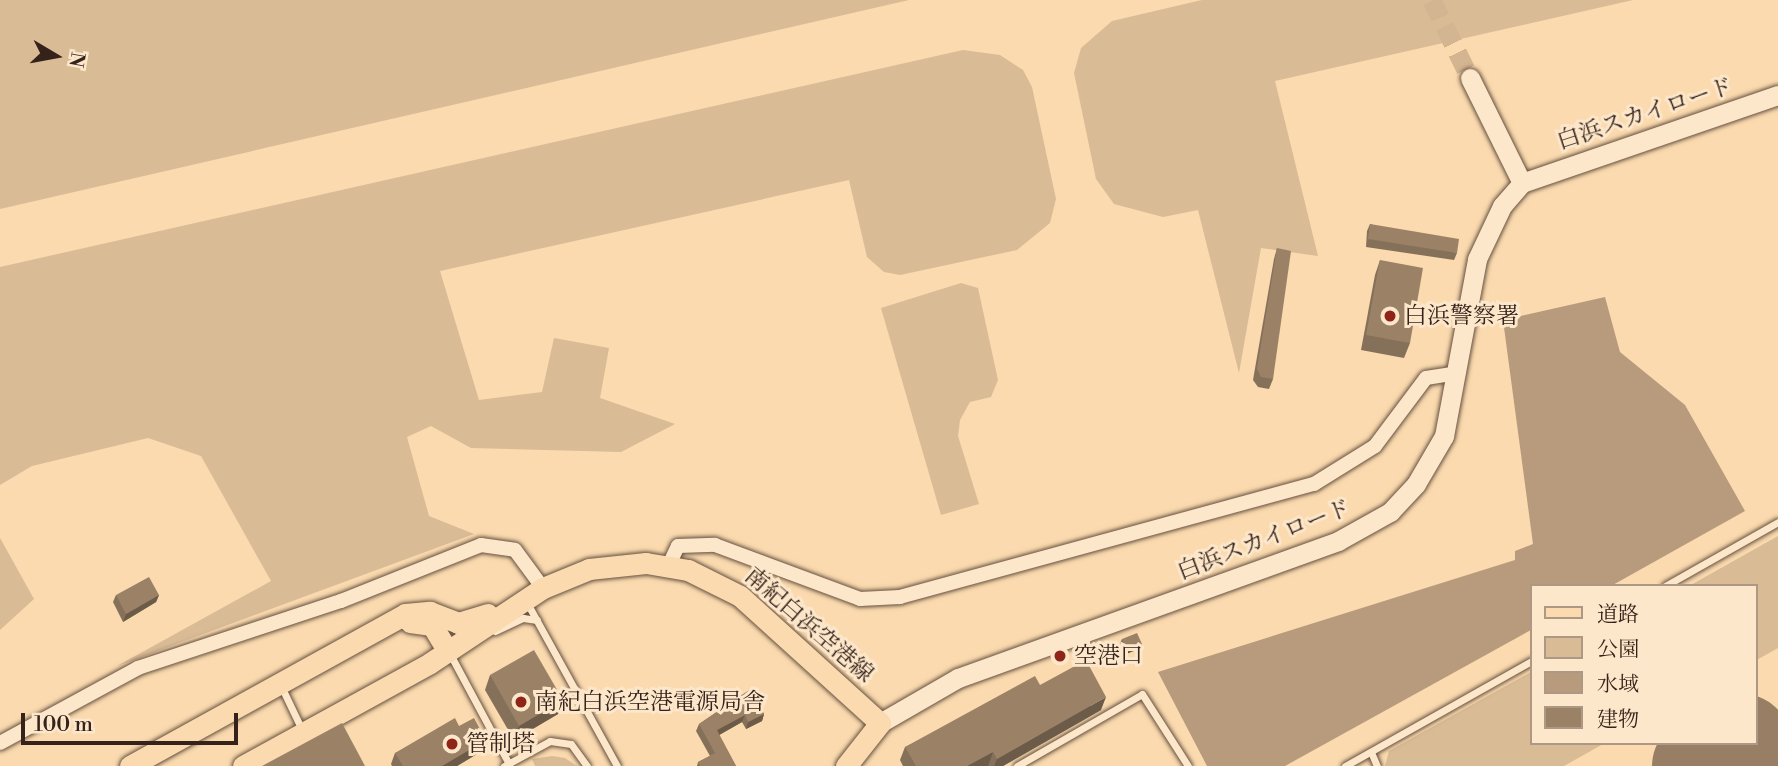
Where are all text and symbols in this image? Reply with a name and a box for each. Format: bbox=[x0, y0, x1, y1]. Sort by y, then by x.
north arrow bbox=[21, 21, 91, 91]
text: N bbox=[64, 50, 90, 69]
street label: 白浜スカイロード bbox=[1553, 72, 1737, 156]
place label: 白浜警察署 bbox=[1404, 302, 1519, 330]
marker: 白浜警察署 bbox=[1382, 308, 1398, 324]
street label: 白浜スカイロード bbox=[1173, 494, 1355, 586]
street label: 南紀白浜空港線 bbox=[739, 562, 879, 688]
legend bbox=[1530, 584, 1757, 745]
text: 道路 bbox=[1597, 602, 1639, 628]
text: 公園 bbox=[1597, 637, 1639, 663]
place label: 空港口 bbox=[1074, 642, 1143, 670]
marker: 空港口 bbox=[1052, 648, 1068, 664]
text: 水域 bbox=[1597, 672, 1639, 698]
place label: 南紀白浜空港電源局舎 bbox=[535, 688, 765, 716]
marker: 南紀白浜空港電源局舎 bbox=[513, 694, 529, 710]
scale bar bbox=[24, 700, 242, 744]
text: 建物 bbox=[1597, 707, 1639, 733]
text: 100 m bbox=[34, 712, 93, 738]
place label: 管制塔 bbox=[466, 730, 535, 758]
marker: 管制塔 bbox=[444, 736, 460, 752]

